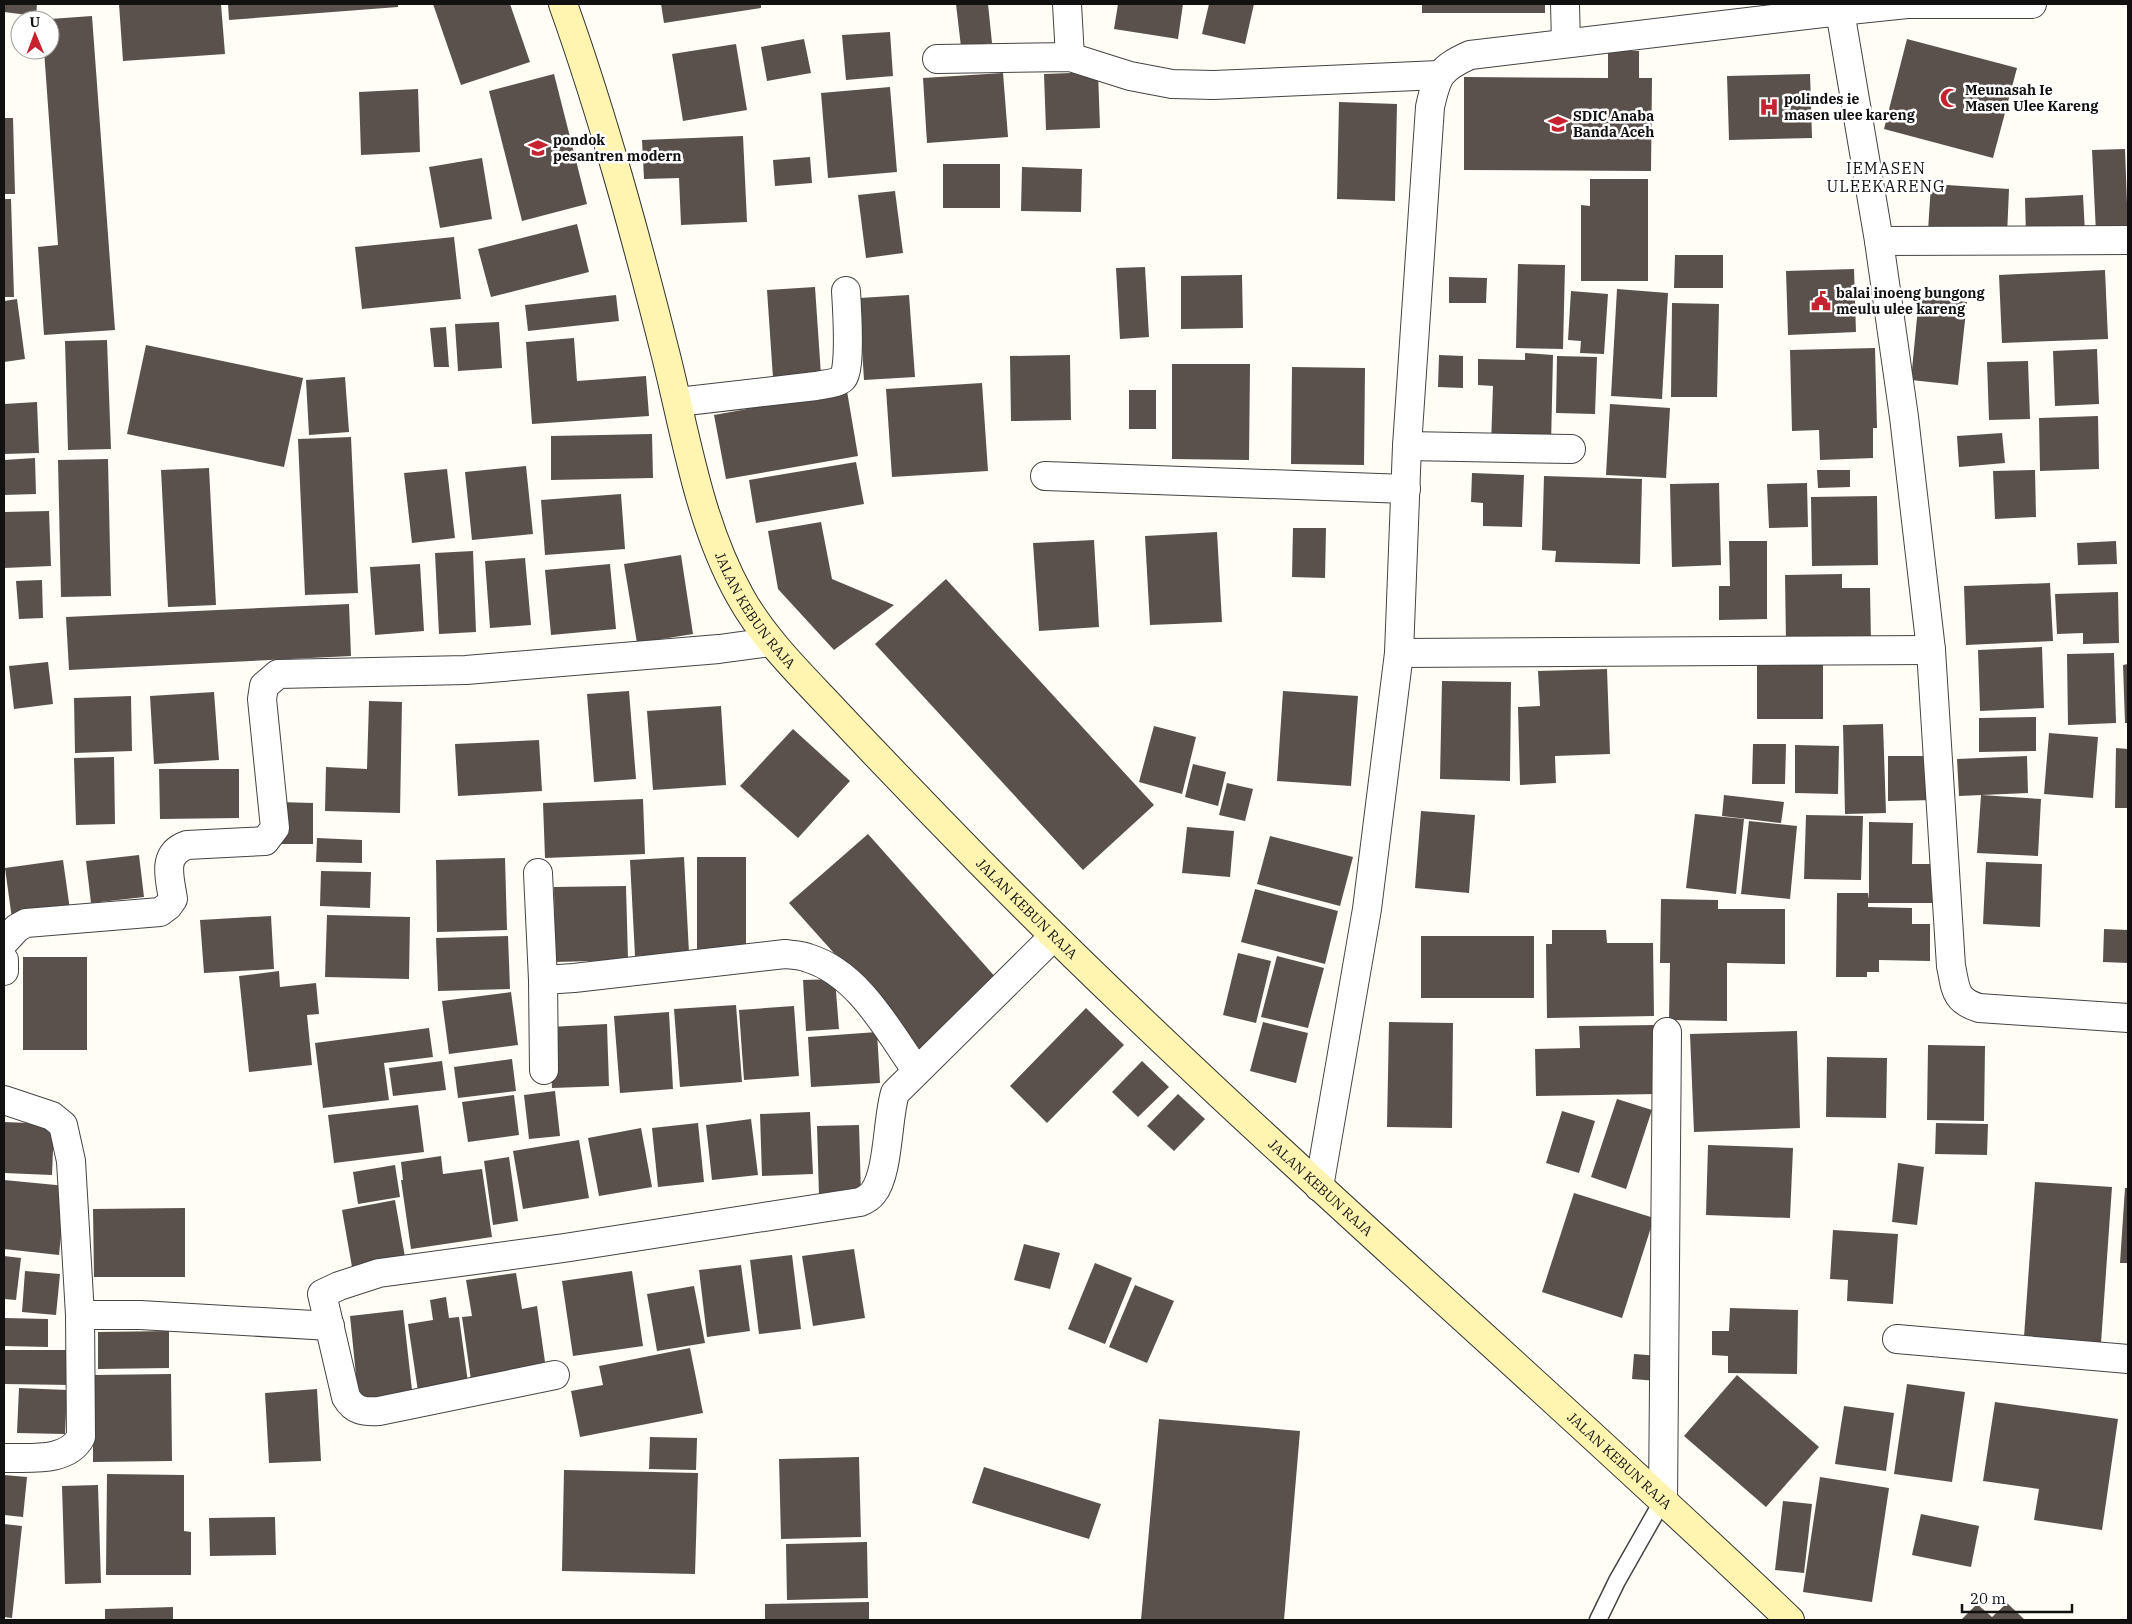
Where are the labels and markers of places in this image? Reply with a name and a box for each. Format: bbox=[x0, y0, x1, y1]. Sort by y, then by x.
place label: Meunasah Ie Masen Ulee Kareng bbox=[1965, 81, 2099, 115]
mosque icon: Meunasah Ie Masen Ulee Kareng bbox=[1939, 87, 1961, 109]
place label: polindes ie masen ulee kareng bbox=[1784, 90, 1916, 124]
hospital icon: polindes ie masen ulee kareng bbox=[1758, 96, 1780, 118]
place label: SDIC Anaba Banda Aceh bbox=[1573, 107, 1654, 141]
school or university icon: SDIC Anaba Banda Aceh bbox=[1547, 113, 1569, 135]
place label: pondok pesantren modern bbox=[553, 131, 682, 165]
school or university icon: pondok pesantren modern bbox=[527, 137, 549, 159]
place label: balai inoeng bungong meulu ulee kareng bbox=[1836, 284, 1986, 318]
public building icon: balai inoeng bungong meulu ulee kareng bbox=[1810, 290, 1832, 312]

